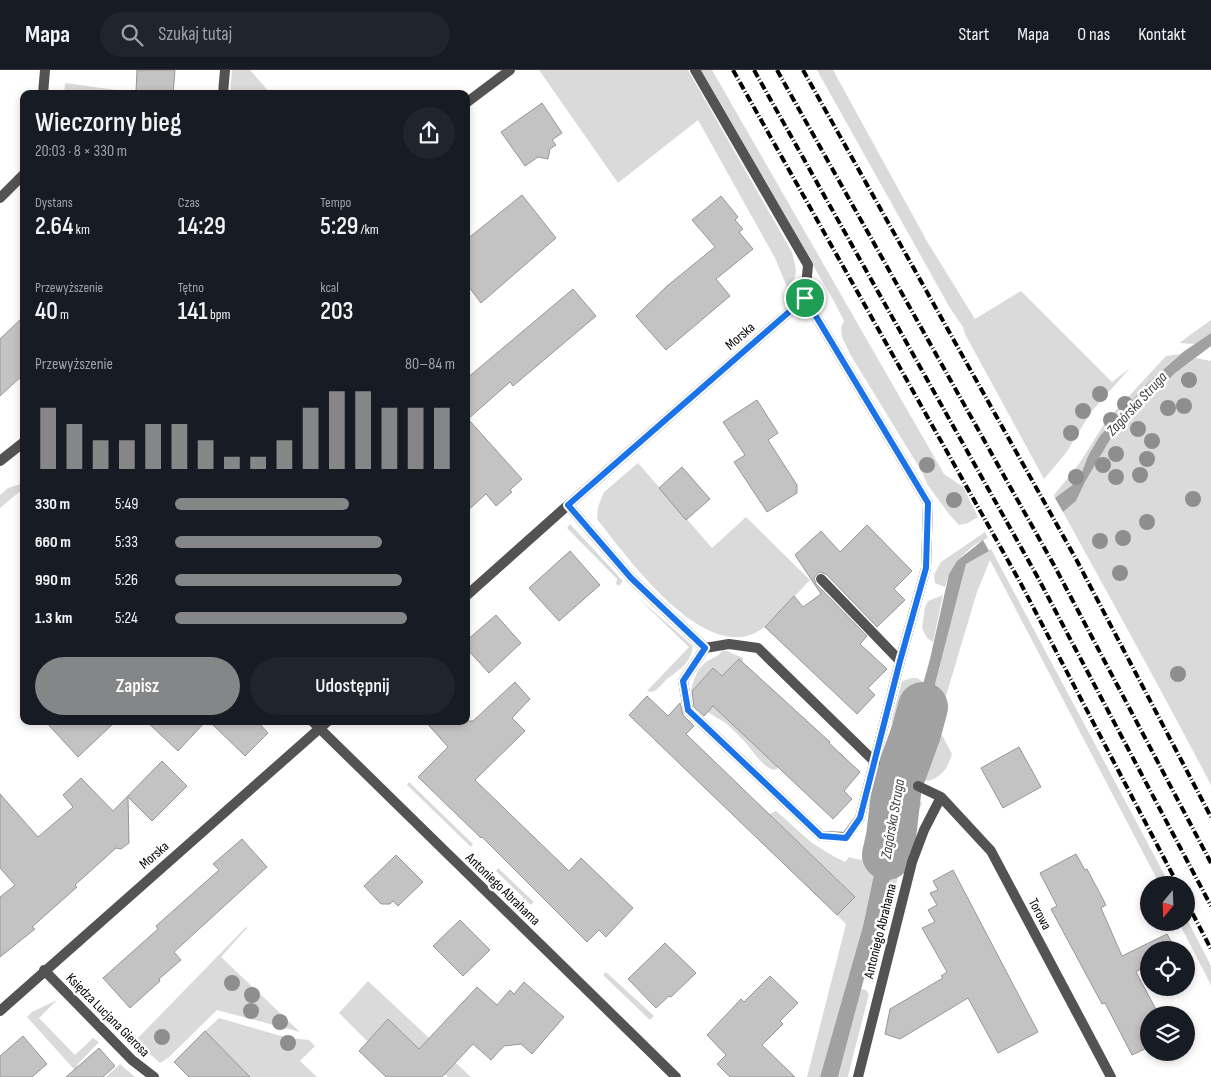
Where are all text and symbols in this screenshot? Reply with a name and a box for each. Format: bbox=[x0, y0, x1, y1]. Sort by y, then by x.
search box bbox=[100, 12, 450, 57]
text: Mapa bbox=[25, 20, 70, 49]
icon: search bbox=[118, 21, 146, 49]
text: Szukaj tutaj bbox=[158, 23, 232, 46]
text: Start bbox=[958, 24, 989, 45]
text: Mapa bbox=[1017, 24, 1049, 45]
text: O nas bbox=[1077, 24, 1110, 45]
text: Kontakt bbox=[1138, 24, 1186, 45]
text: Wieczorny bieg bbox=[35, 106, 181, 139]
button: share bbox=[403, 107, 455, 159]
text: 20:03 · 8 × 330 m bbox=[35, 142, 127, 161]
text: Dystans bbox=[35, 194, 73, 211]
text: Czas bbox=[178, 194, 200, 211]
text: Tempo bbox=[320, 194, 351, 211]
text: 2.64 bbox=[35, 211, 73, 242]
text: 14:29 bbox=[178, 211, 226, 242]
text: 5:29 bbox=[320, 211, 358, 242]
text: km bbox=[73, 221, 90, 238]
text: /km bbox=[358, 221, 379, 238]
pin bbox=[784, 277, 826, 319]
text: Przewyższenie bbox=[35, 279, 103, 296]
text: Tętno bbox=[178, 279, 204, 296]
text: kcal bbox=[320, 279, 339, 296]
icon: arrive bbox=[791, 284, 819, 312]
text: 40 bbox=[35, 296, 58, 327]
text: 141 bbox=[178, 296, 208, 327]
text: 203 bbox=[320, 296, 353, 327]
text: m bbox=[58, 306, 69, 323]
text: bpm bbox=[208, 306, 231, 323]
street label: Morska bbox=[722, 319, 758, 353]
text: Przewyższenie bbox=[35, 355, 113, 374]
text: 80–84 m bbox=[405, 355, 455, 374]
water label: Zagórska Struga bbox=[1102, 368, 1171, 441]
text: 330 m bbox=[35, 495, 70, 514]
text: 5:49 bbox=[115, 495, 138, 514]
text: 660 m bbox=[35, 533, 71, 552]
text: 5:33 bbox=[115, 533, 138, 552]
text: 990 m bbox=[35, 571, 71, 590]
text: 5:26 bbox=[115, 571, 138, 590]
text: 1.3 km bbox=[35, 609, 72, 628]
text: 5:24 bbox=[115, 609, 138, 628]
button: Zapisz bbox=[35, 657, 240, 715]
button: Udostępnij bbox=[250, 657, 455, 715]
water label: Zagórska Struga bbox=[876, 778, 909, 861]
street label: Morska bbox=[136, 838, 172, 872]
street label: Antoniego Abrahama bbox=[461, 848, 544, 929]
north arrow bbox=[1140, 876, 1195, 931]
map controls bbox=[1140, 876, 1195, 1061]
street label: Antoniego Abrahama bbox=[860, 882, 900, 981]
street label: Torowa bbox=[1025, 895, 1055, 933]
button: locate bbox=[1140, 941, 1195, 996]
street label: Księdza Lucjana Gierosa bbox=[63, 970, 153, 1060]
button: layers bbox=[1140, 1006, 1195, 1061]

